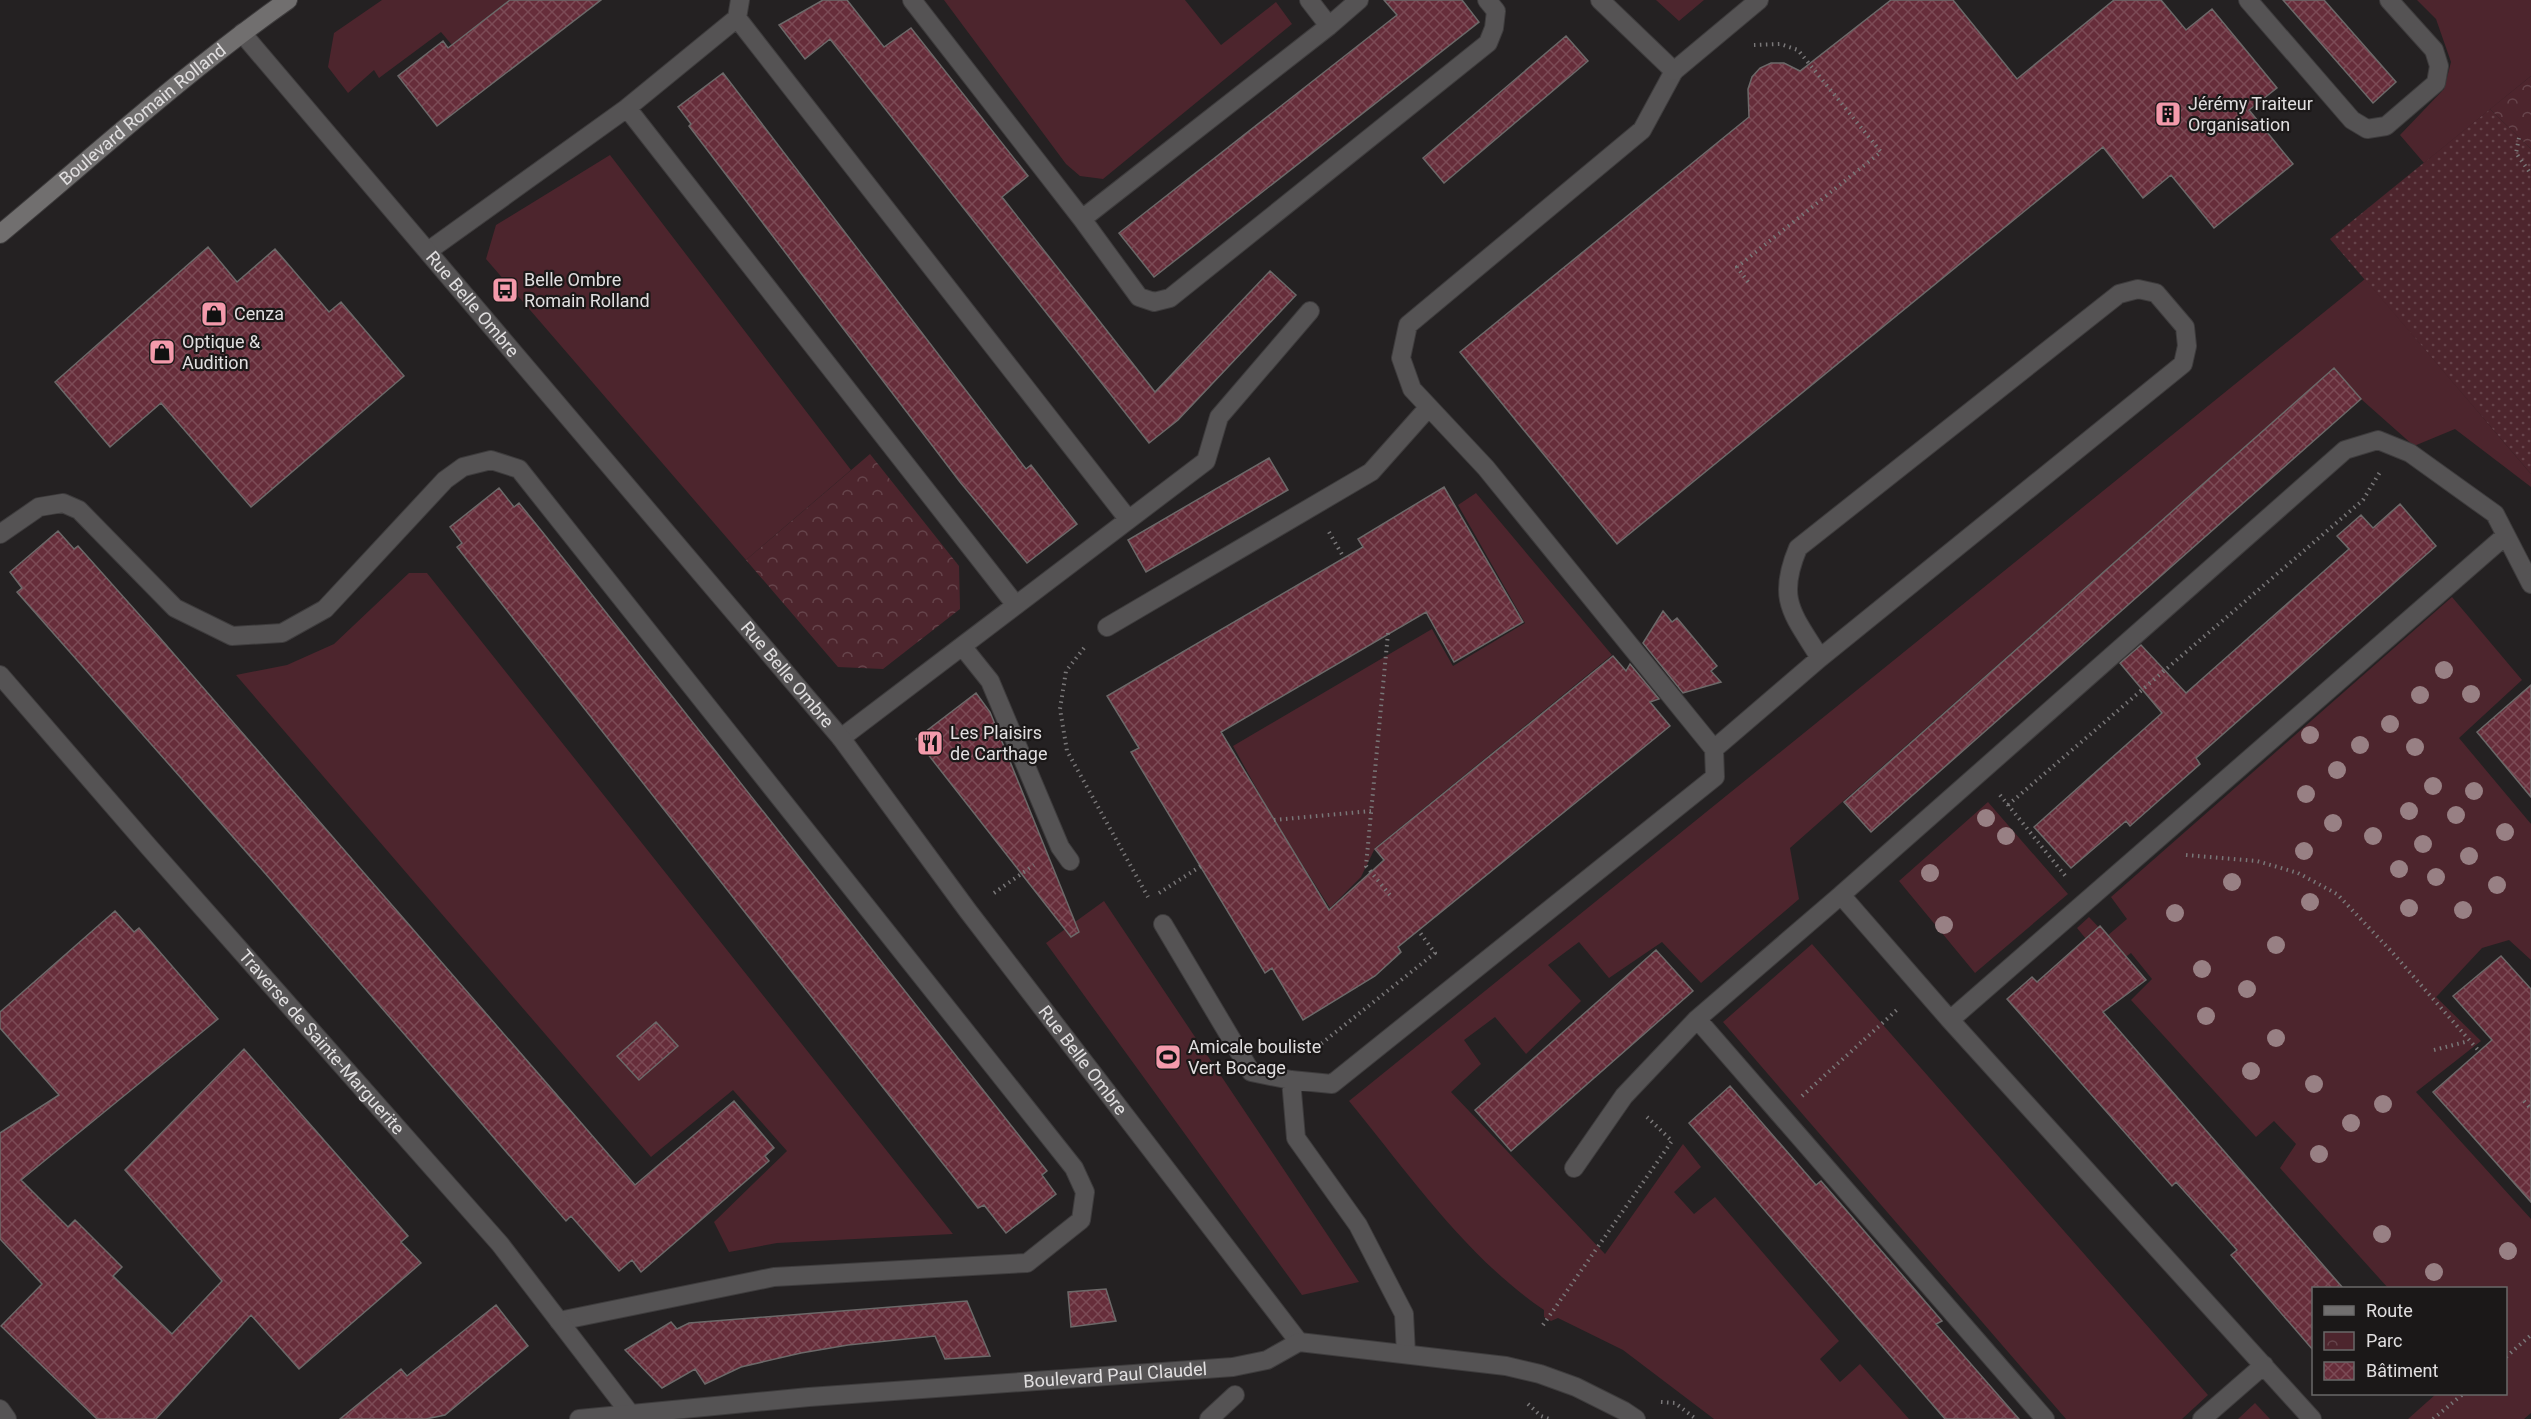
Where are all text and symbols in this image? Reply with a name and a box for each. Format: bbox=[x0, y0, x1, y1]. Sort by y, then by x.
street label: Boulevard Romain Rolland bbox=[55, 39, 230, 189]
place label: Jérémy Traiteur Organisation bbox=[2188, 93, 2313, 135]
building icon: Jérémy Traiteur Organisation bbox=[2153, 99, 2183, 129]
street label: Rue Belle Ombre bbox=[422, 247, 524, 361]
place label: Belle Ombre Romain Rolland bbox=[524, 269, 650, 311]
bus stop icon: Belle Ombre Romain Rolland bbox=[490, 275, 520, 305]
shop icon: Cenza bbox=[199, 299, 229, 329]
place label: Cenza bbox=[234, 303, 284, 324]
place label: Optique & Audition bbox=[182, 331, 261, 373]
shop icon: Optique & Audition bbox=[147, 337, 177, 367]
street label: Rue Belle Ombre bbox=[737, 617, 838, 732]
place label: Les Plaisirs de Carthage bbox=[950, 722, 1047, 764]
restaurant icon: Les Plaisirs de Carthage bbox=[915, 728, 945, 758]
street label: Traverse de Sainte-Marguerite bbox=[235, 945, 409, 1138]
street label: Rue Belle Ombre bbox=[1034, 1001, 1132, 1119]
place label: Amicale bouliste Vert Bocage bbox=[1188, 1036, 1321, 1078]
sports icon: Amicale bouliste Vert Bocage bbox=[1153, 1042, 1183, 1072]
legend bbox=[2312, 1287, 2507, 1395]
text: Route bbox=[2366, 1300, 2413, 1321]
text: Parc bbox=[2366, 1330, 2402, 1351]
street label: Boulevard Paul Claudel bbox=[1023, 1358, 1208, 1392]
text: Bâtiment bbox=[2366, 1360, 2439, 1381]

